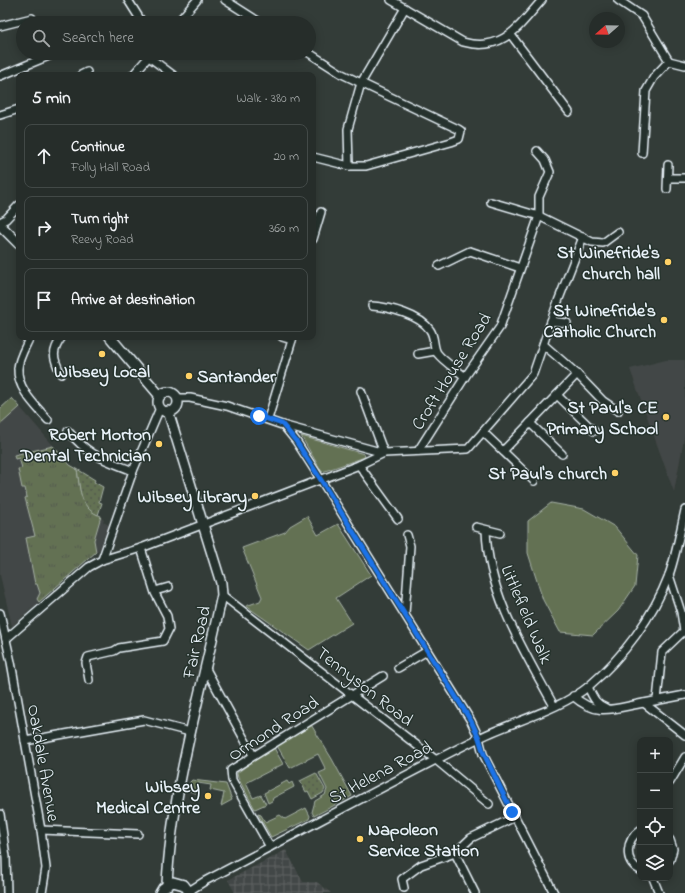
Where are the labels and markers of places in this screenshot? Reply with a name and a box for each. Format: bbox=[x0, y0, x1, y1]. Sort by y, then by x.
place label: St Winefride's church hall bbox=[557, 241, 660, 288]
marker: St Winefride's church hall bbox=[663, 257, 673, 267]
place label: St Winefride's Catholic Church bbox=[543, 299, 656, 346]
marker: St Winefride's Catholic Church bbox=[659, 315, 669, 325]
marker: Wibsey Local bbox=[97, 349, 107, 359]
place label: Wibsey Local bbox=[54, 360, 150, 387]
place label: Santander bbox=[197, 365, 276, 391]
marker: Santander bbox=[184, 371, 194, 381]
place label: St Paul's CE Primary School bbox=[547, 396, 658, 444]
marker: St Paul's CE Primary School bbox=[661, 412, 671, 422]
place label: Robert Morton Dental Technician bbox=[20, 423, 151, 470]
marker: Robert Morton Dental Technician bbox=[154, 439, 164, 449]
place label: St Paul's church bbox=[488, 462, 607, 488]
marker: St Paul's church bbox=[610, 468, 620, 478]
place label: Wibsey Library bbox=[137, 485, 247, 512]
marker: Wibsey Library bbox=[250, 491, 260, 501]
place label: Wibsey Medical Centre bbox=[96, 775, 201, 822]
marker: Wibsey Medical Centre bbox=[203, 791, 213, 801]
place label: Napoleon Service Station bbox=[368, 818, 479, 865]
marker: Napoleon Service Station bbox=[355, 834, 365, 844]

